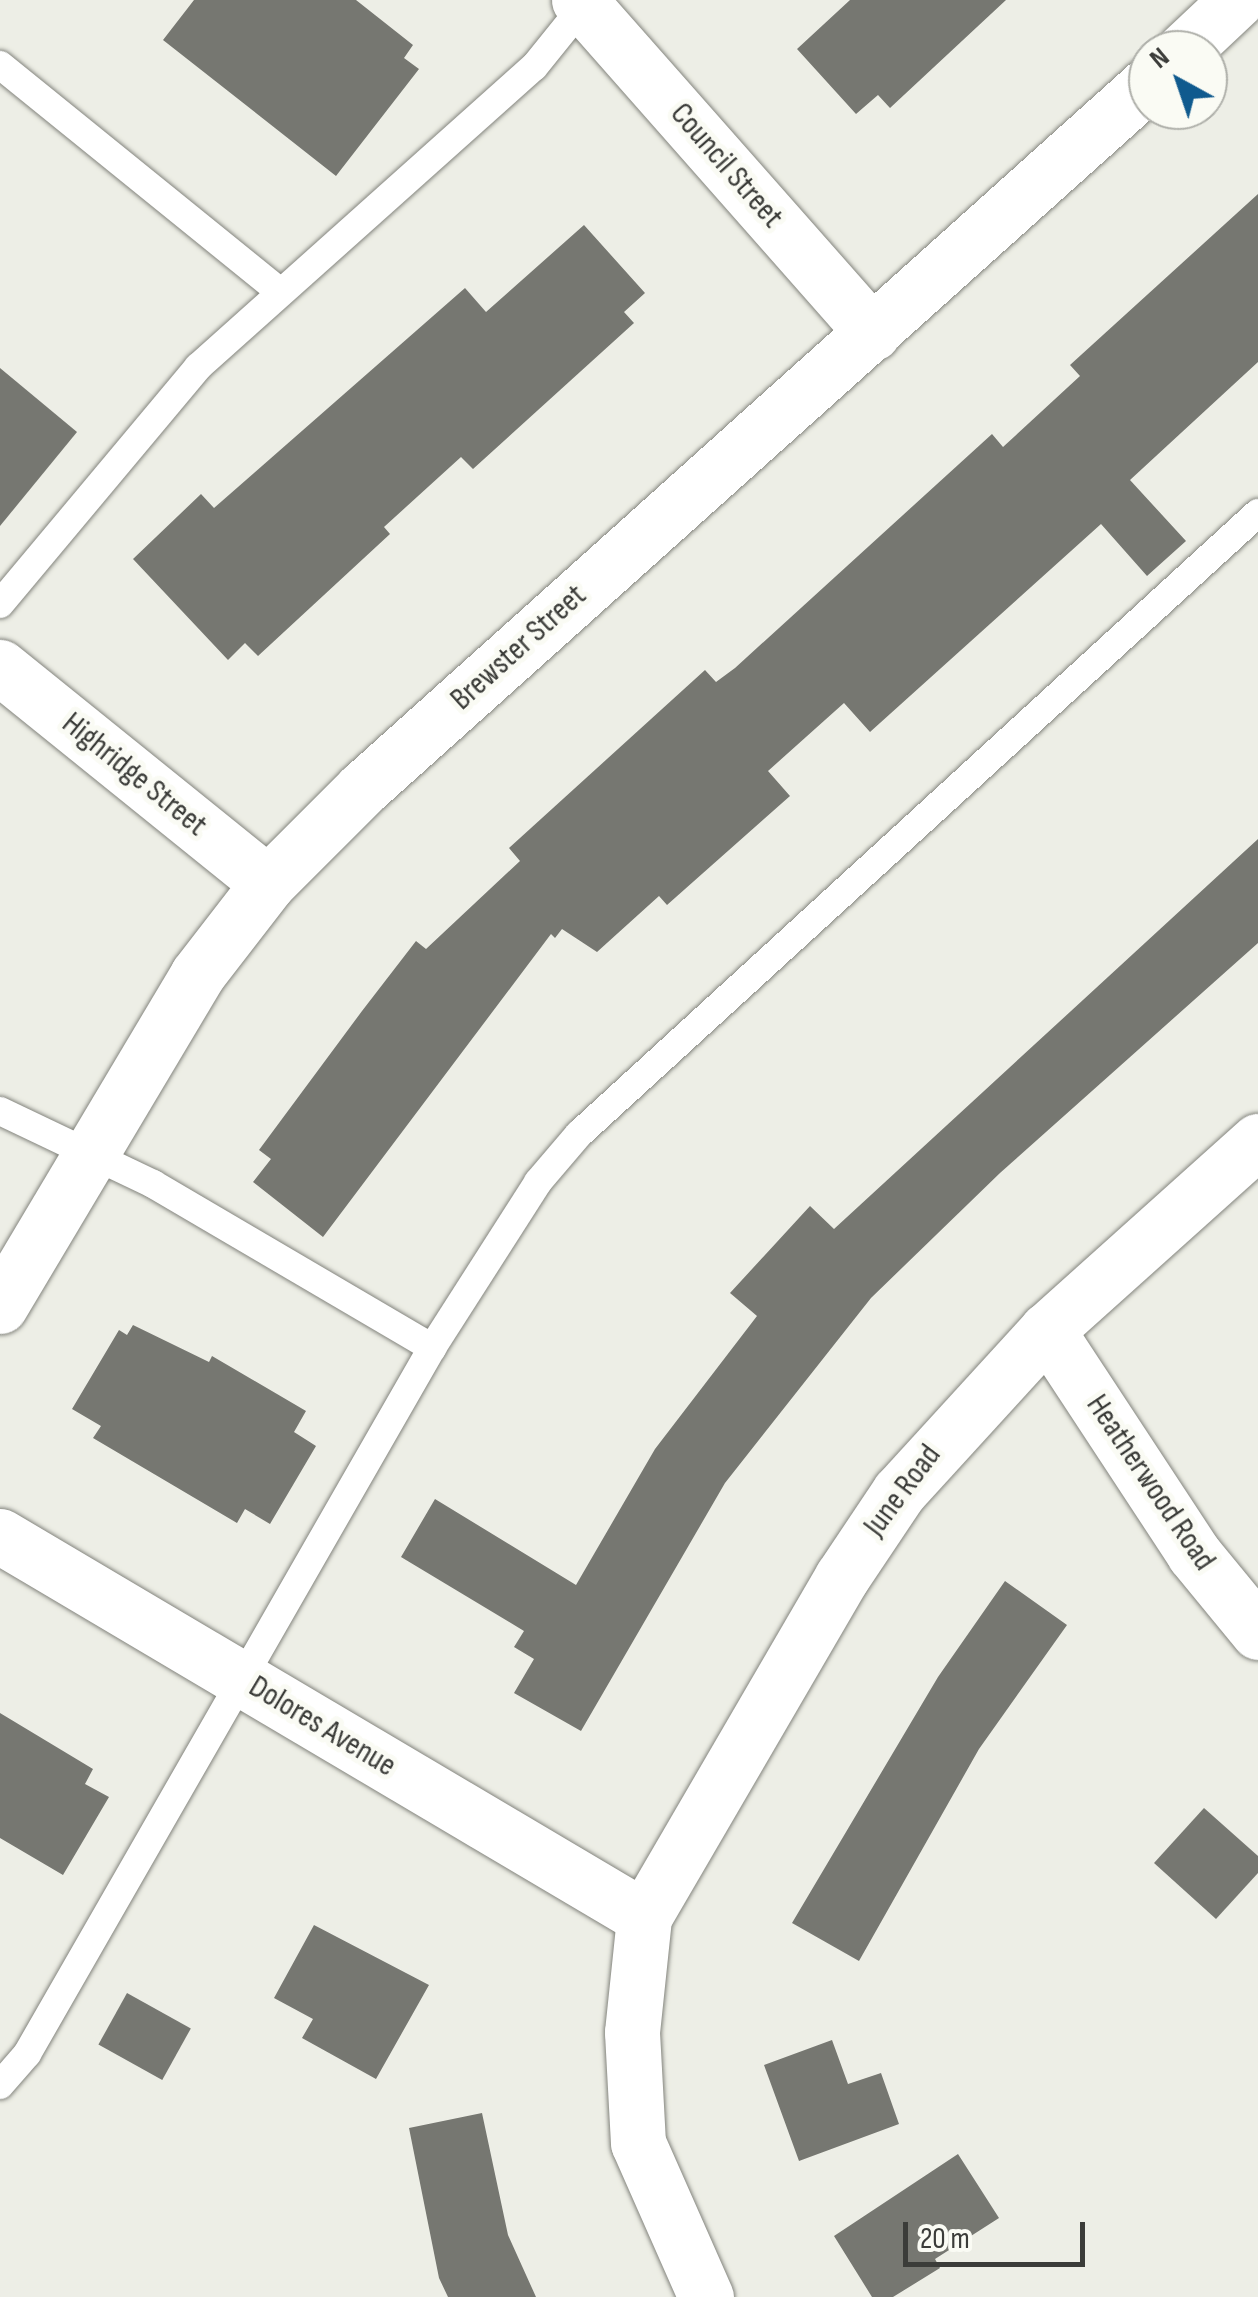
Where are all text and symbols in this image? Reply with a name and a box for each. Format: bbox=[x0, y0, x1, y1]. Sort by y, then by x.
north arrow bbox=[1128, 30, 1228, 130]
text: N bbox=[1143, 41, 1176, 76]
street label: Council Street bbox=[661, 96, 791, 236]
street label: Brewster Street bbox=[443, 577, 595, 719]
street label: Highridge Street bbox=[54, 705, 214, 845]
street label: Heatherwood Road bbox=[1077, 1388, 1223, 1578]
street label: June Road bbox=[856, 1438, 950, 1544]
street label: Dolores Avenue bbox=[242, 1668, 402, 1786]
scale bar bbox=[908, 2202, 1090, 2264]
text: 20 m bbox=[920, 2221, 970, 2257]

